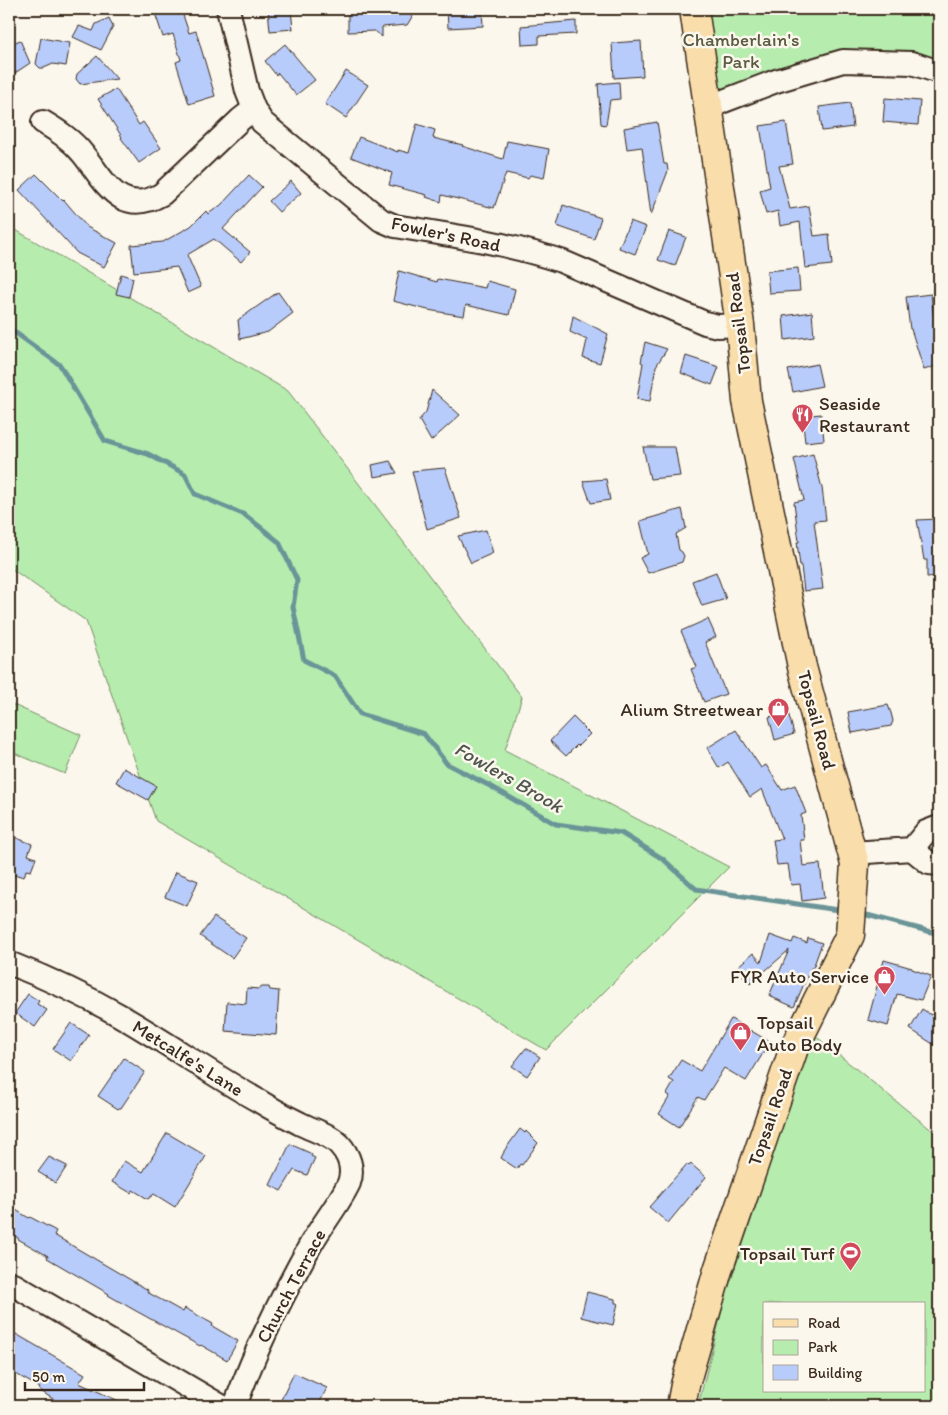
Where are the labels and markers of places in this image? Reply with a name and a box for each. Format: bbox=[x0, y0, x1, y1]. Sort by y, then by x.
place label: Seaside Restaurant bbox=[819, 392, 910, 437]
restaurant icon: Seaside Restaurant bbox=[791, 402, 815, 433]
shop icon: Alium Streetwear bbox=[767, 697, 791, 728]
place label: Alium Streetwear bbox=[621, 698, 763, 721]
shop icon: FYR Auto Service bbox=[873, 964, 897, 995]
place label: FYR Auto Service bbox=[730, 965, 869, 988]
place label: Topsail Auto Body bbox=[757, 1011, 842, 1056]
shop icon: Topsail Auto Body bbox=[729, 1021, 753, 1052]
sports icon: Topsail Turf bbox=[839, 1241, 863, 1272]
place label: Topsail Turf bbox=[740, 1242, 835, 1265]

